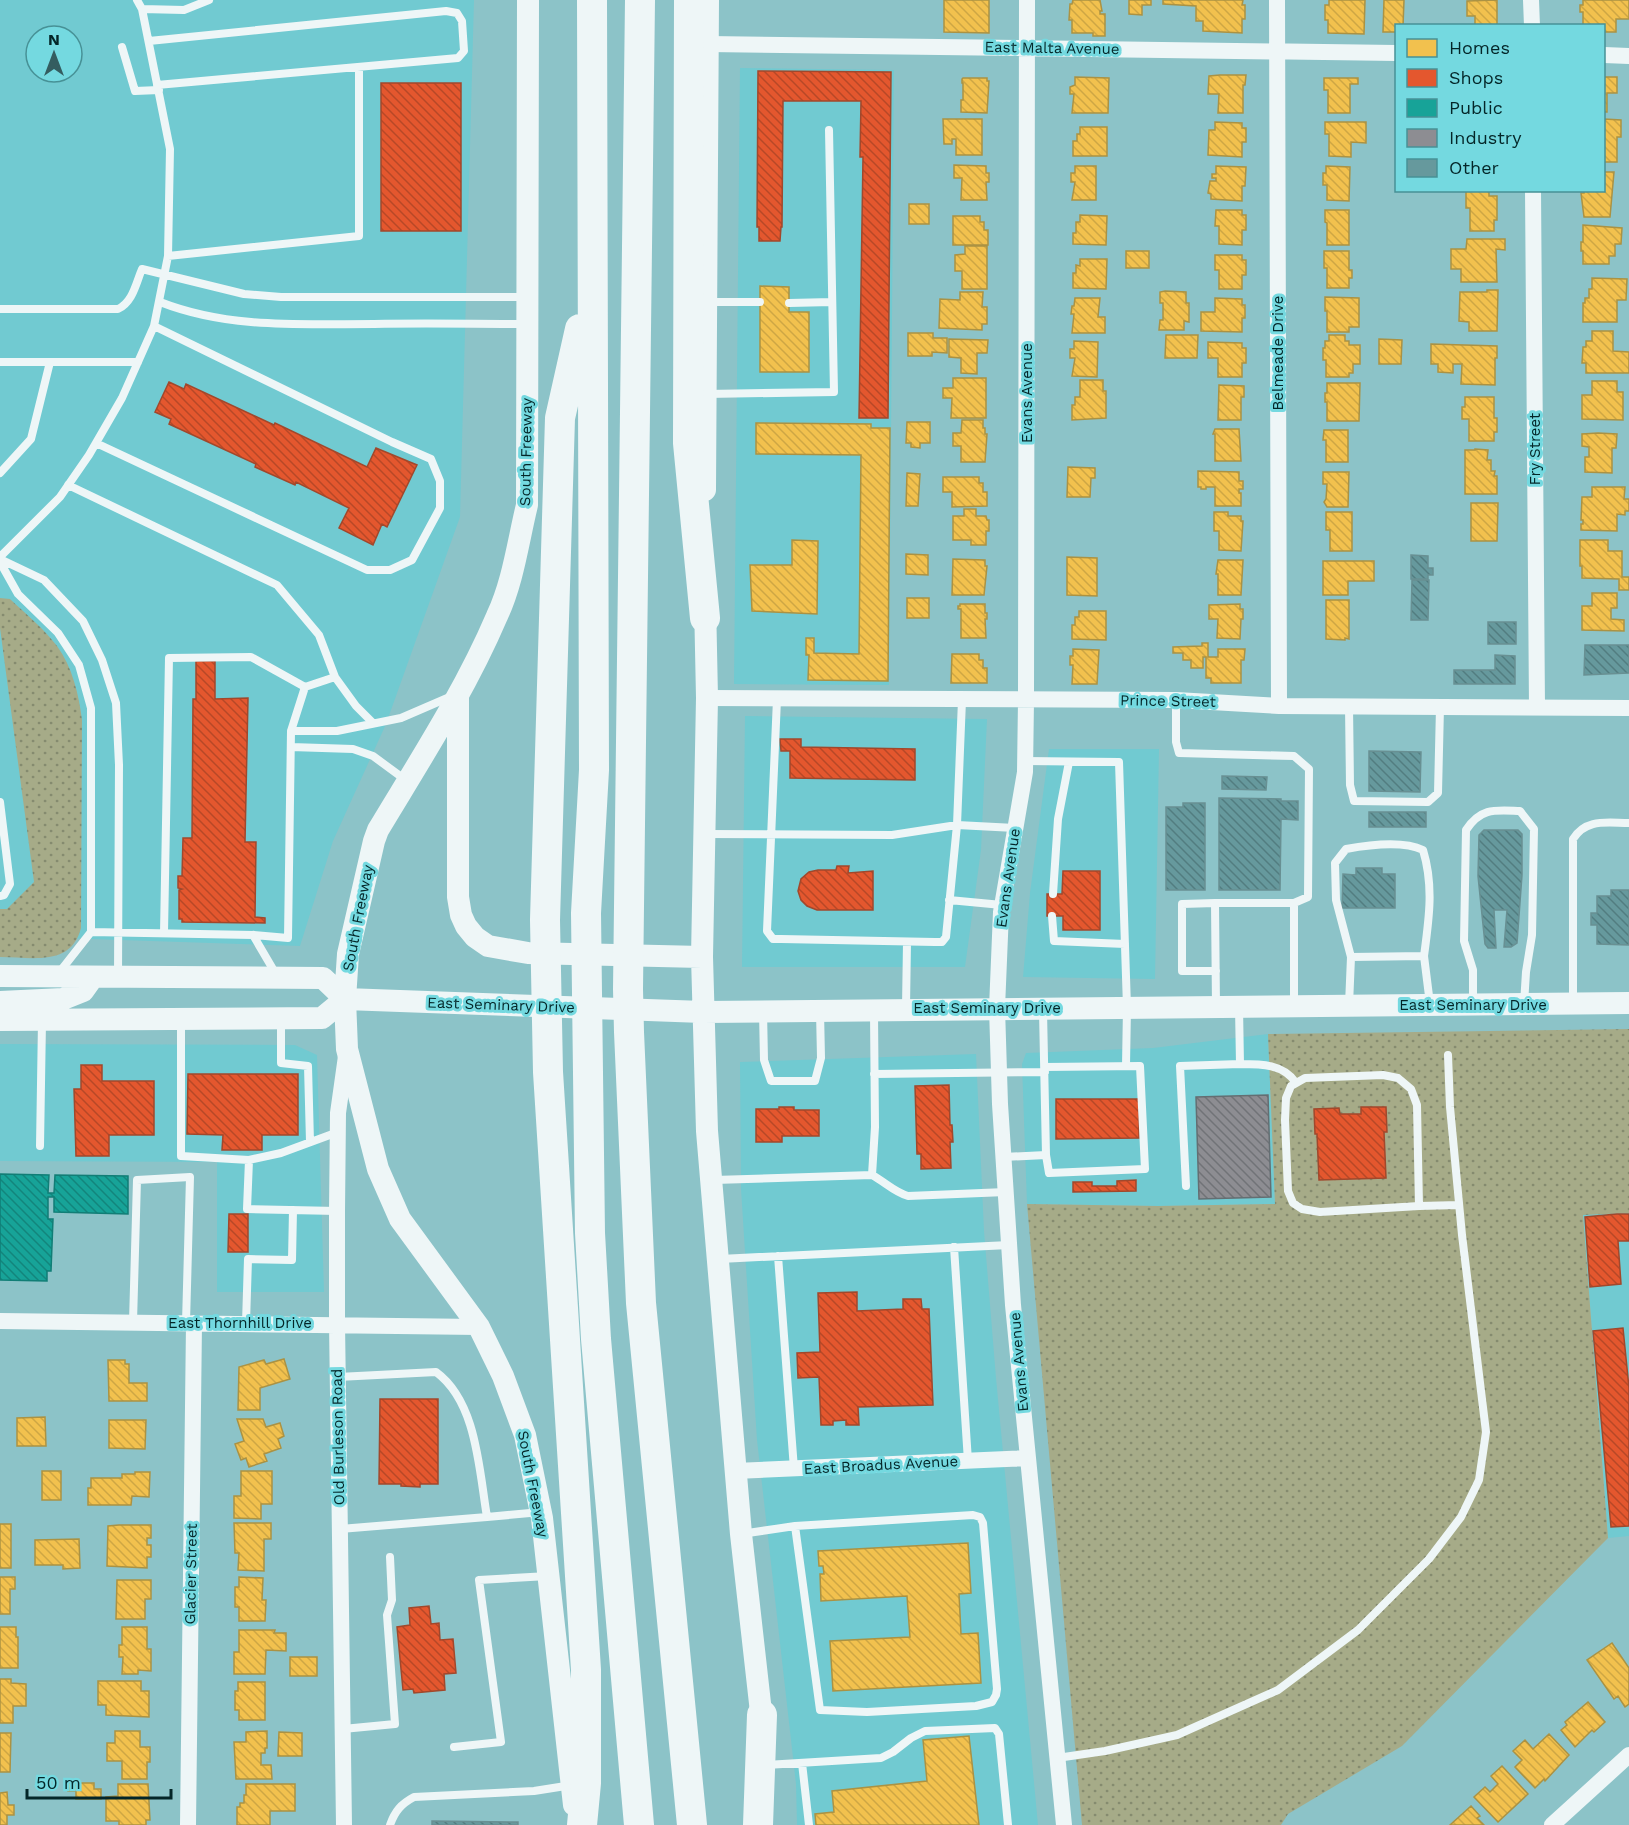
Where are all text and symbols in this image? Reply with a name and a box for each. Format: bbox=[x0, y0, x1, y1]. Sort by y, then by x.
north arrow bbox=[24, 24, 84, 84]
legend bbox=[1395, 24, 1605, 192]
text: N bbox=[48, 30, 60, 49]
text: Homes bbox=[1449, 37, 1510, 58]
street label: East Malta Avenue bbox=[984, 38, 1120, 58]
text: Shops bbox=[1449, 67, 1503, 88]
text: Public bbox=[1449, 97, 1503, 118]
text: Industry bbox=[1449, 127, 1522, 148]
text: Other bbox=[1449, 157, 1499, 178]
street label: Belmeade Drive bbox=[1269, 296, 1287, 410]
street label: Evans Avenue bbox=[1018, 343, 1036, 443]
street label: South Freeway bbox=[516, 397, 536, 506]
street label: Fry Street bbox=[1526, 412, 1544, 485]
street label: Prince Street bbox=[1120, 691, 1217, 711]
street label: Evans Avenue bbox=[992, 827, 1024, 929]
street label: South Freeway bbox=[339, 863, 377, 973]
street label: East Seminary Drive bbox=[427, 993, 575, 1017]
street label: East Seminary Drive bbox=[1399, 996, 1547, 1014]
street label: East Seminary Drive bbox=[913, 999, 1061, 1017]
street label: Evans Avenue bbox=[1006, 1311, 1032, 1413]
street label: East Thornhill Drive bbox=[168, 1314, 312, 1332]
street label: Old Burleson Road bbox=[328, 1369, 348, 1505]
street label: South Freeway bbox=[514, 1429, 552, 1539]
street label: East Broadus Avenue bbox=[803, 1452, 959, 1478]
street label: Glacier Street bbox=[181, 1523, 201, 1625]
scale bar bbox=[27, 1762, 171, 1800]
text: 50 m bbox=[36, 1772, 81, 1793]

